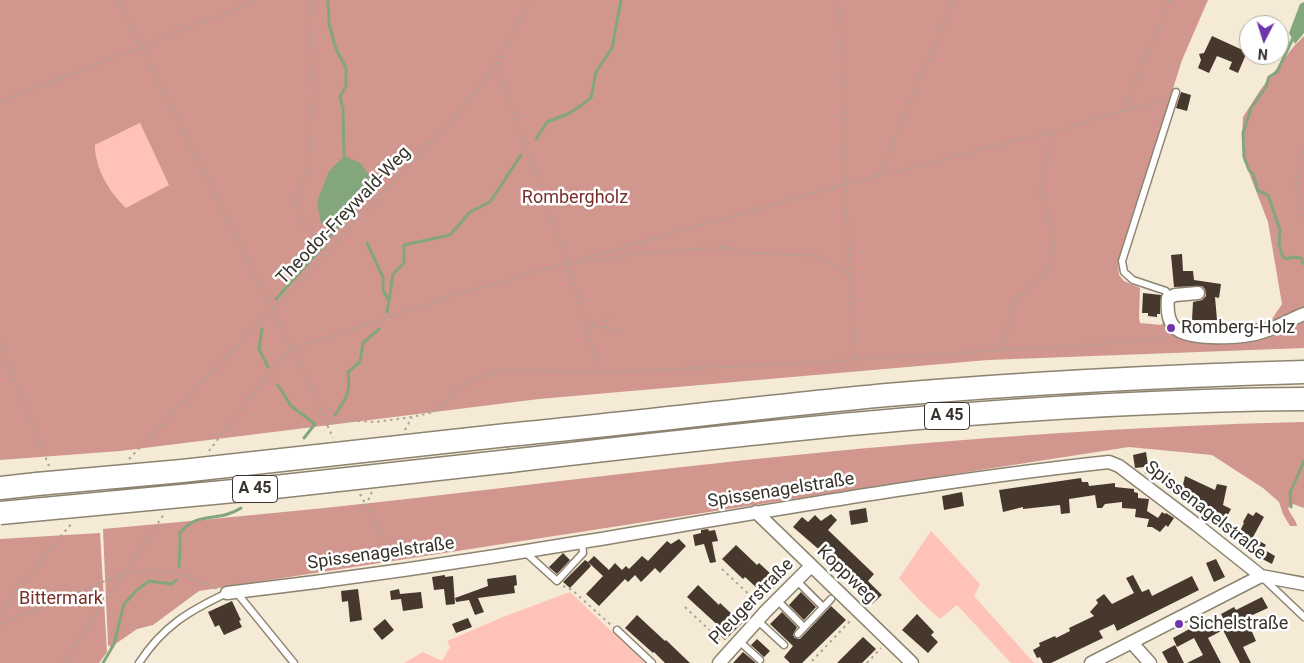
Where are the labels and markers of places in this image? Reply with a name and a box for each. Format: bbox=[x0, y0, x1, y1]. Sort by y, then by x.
place label: Romberg-Holz bbox=[1181, 317, 1295, 339]
marker: Romberg-Holz bbox=[1165, 322, 1177, 334]
place label: Sichelstraße bbox=[1189, 613, 1288, 635]
marker: Sichelstraße bbox=[1173, 618, 1185, 630]

